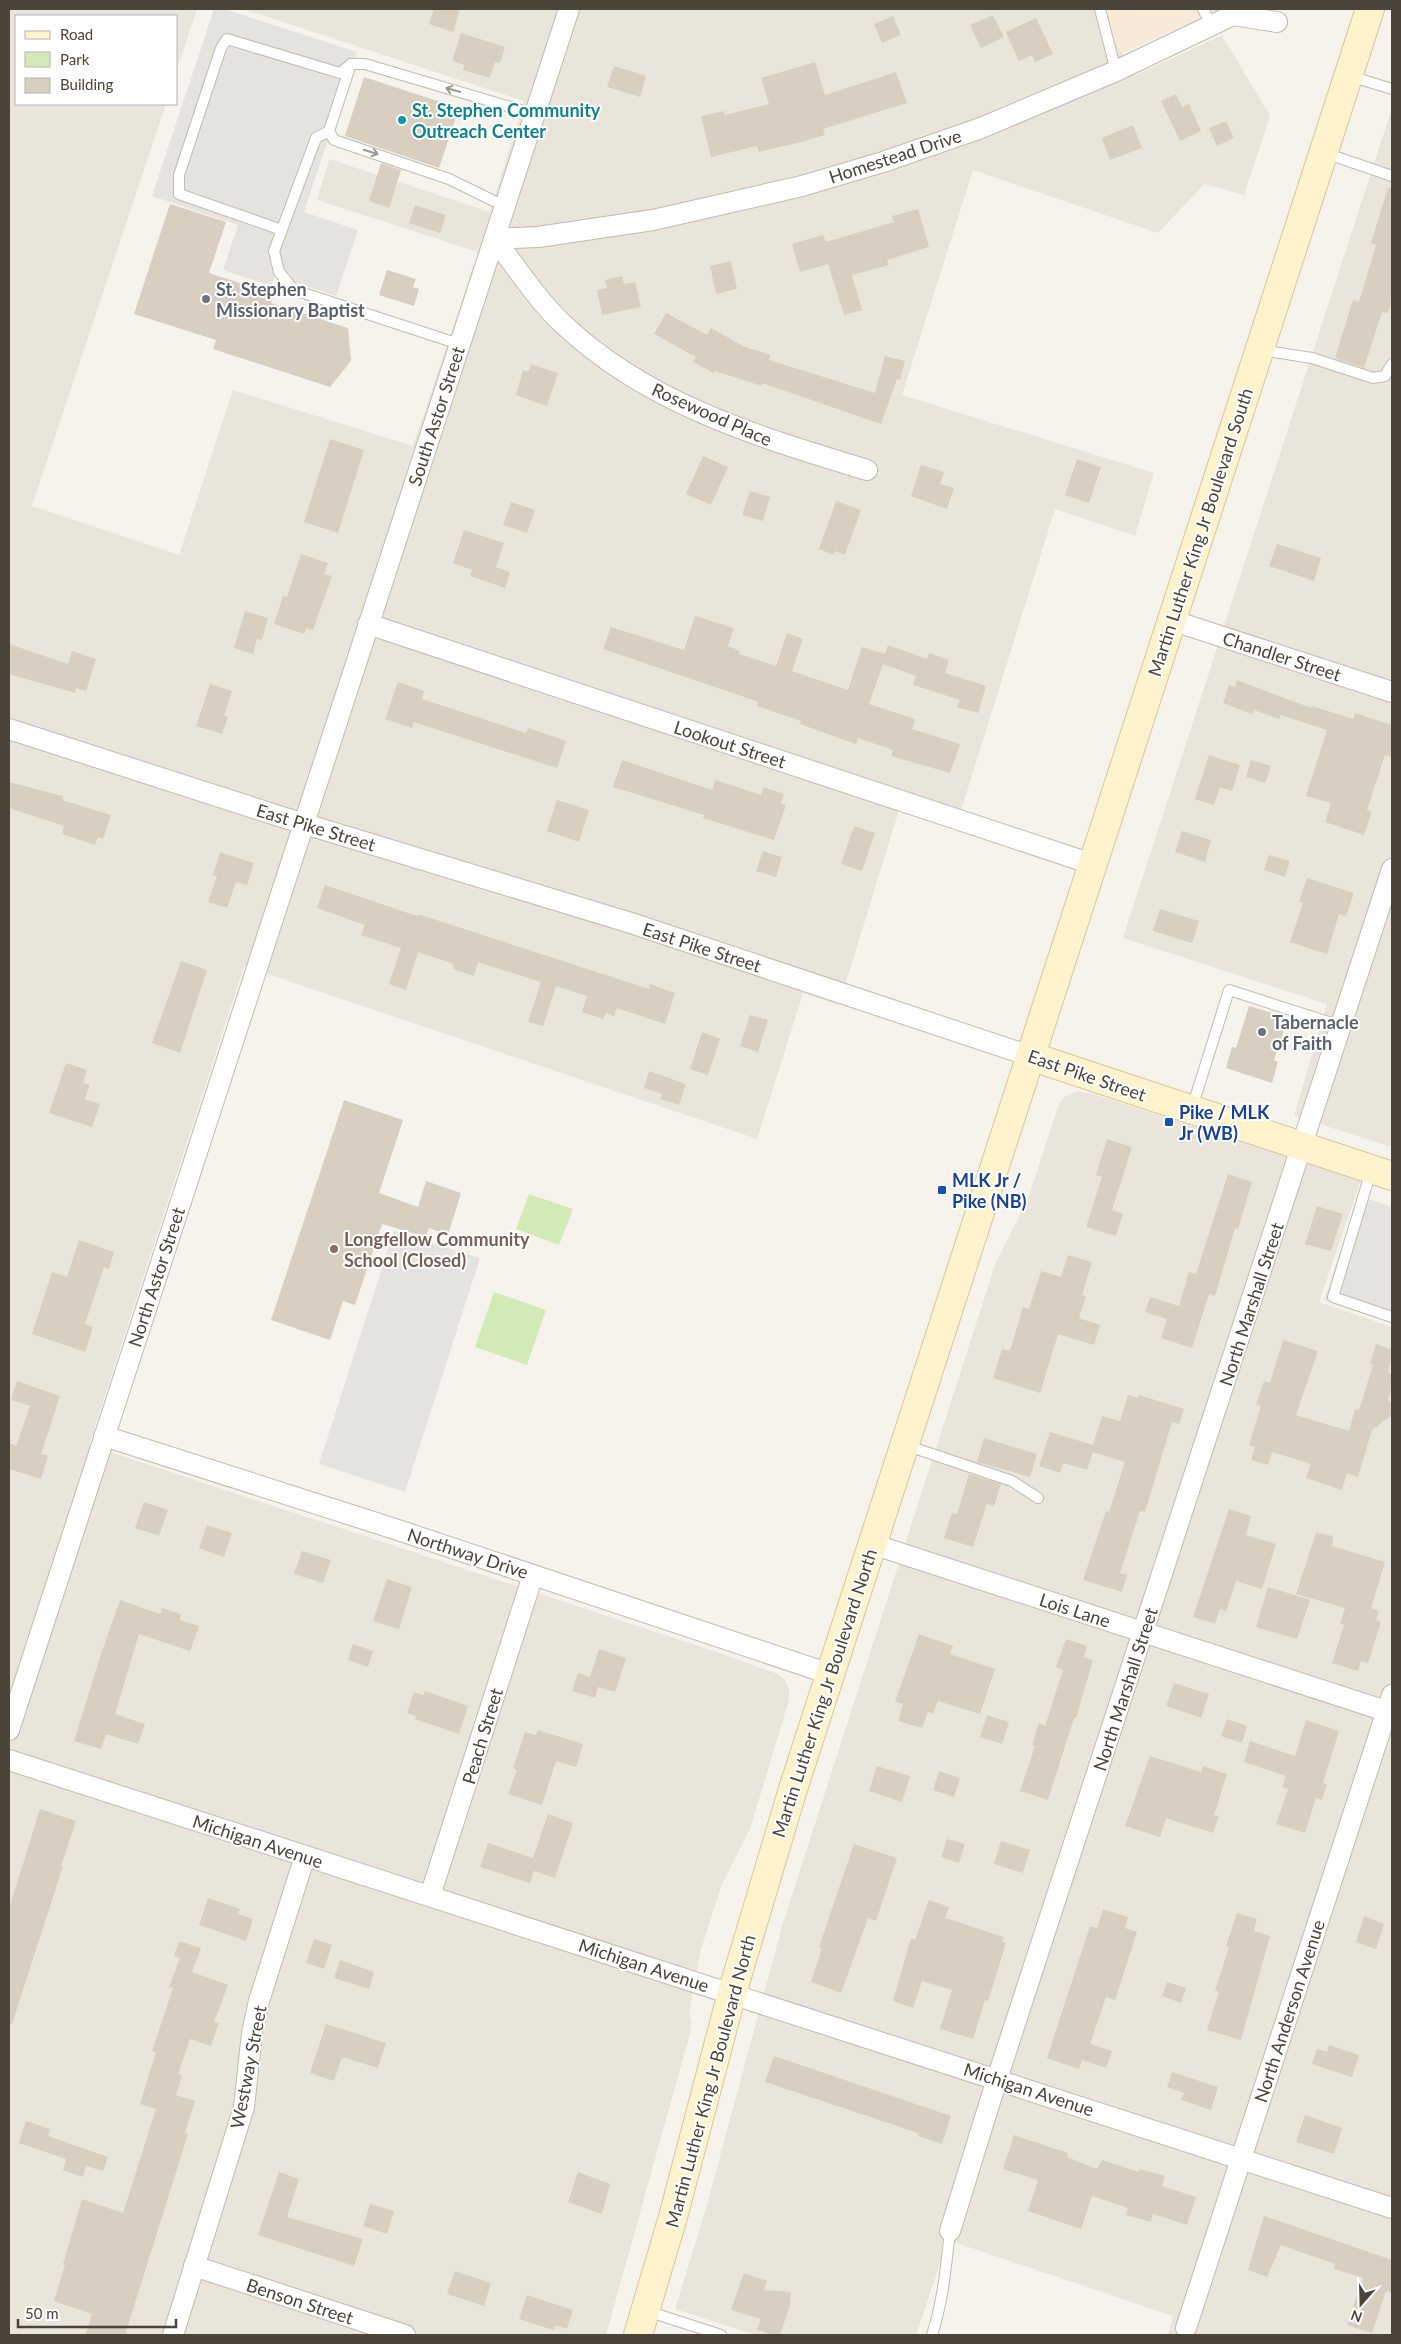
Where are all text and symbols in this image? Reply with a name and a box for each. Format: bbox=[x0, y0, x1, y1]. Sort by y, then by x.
legend bbox=[15, 15, 178, 105]
text: Road bbox=[60, 25, 93, 43]
text: Park bbox=[60, 50, 90, 68]
text: Building bbox=[60, 75, 113, 93]
one-way arrow bbox=[446, 85, 462, 95]
place label: St. Stephen Community Outreach Center bbox=[412, 99, 601, 142]
marker: St. Stephen Community Outreach Center bbox=[396, 114, 408, 126]
street label: Homestead Drive bbox=[826, 124, 964, 188]
one-way arrow bbox=[363, 148, 378, 157]
place label: St. Stephen Missionary Baptist bbox=[216, 278, 365, 321]
marker: St. Stephen Missionary Baptist bbox=[200, 293, 212, 305]
street label: South Astor Street bbox=[403, 343, 469, 488]
street label: Rosewood Place bbox=[649, 378, 775, 450]
street label: Martin Luther King Jr Boulevard South bbox=[1143, 385, 1257, 679]
street label: Chandler Street bbox=[1220, 627, 1344, 686]
street label: Lookout Street bbox=[671, 716, 789, 773]
street label: East Pike Street bbox=[254, 798, 379, 856]
street label: East Pike Street bbox=[640, 917, 765, 977]
place label: Tabernacle of Faith bbox=[1272, 1011, 1359, 1054]
marker: Tabernacle of Faith bbox=[1256, 1026, 1268, 1038]
street label: East Pike Street bbox=[1025, 1045, 1149, 1106]
place label: Pike / MLK Jr (WB) bbox=[1179, 1101, 1270, 1144]
marker: Pike / MLK Jr (WB) bbox=[1163, 1116, 1175, 1128]
place label: MLK Jr / Pike (NB) bbox=[952, 1169, 1026, 1212]
marker: MLK Jr / Pike (NB) bbox=[936, 1184, 948, 1196]
street label: North Astor Street bbox=[123, 1204, 189, 1350]
street label: North Marshall Street bbox=[1214, 1219, 1288, 1388]
place label: Longfellow Community School (Closed) bbox=[344, 1228, 530, 1271]
marker: Longfellow Community School (Closed) bbox=[328, 1243, 340, 1255]
street label: Northway Drive bbox=[405, 1523, 531, 1583]
street label: Martin Luther King Jr Boulevard North bbox=[767, 1546, 881, 1840]
street label: Lois Lane bbox=[1037, 1588, 1113, 1632]
street label: North Marshall Street bbox=[1088, 1604, 1162, 1773]
street label: Peach Street bbox=[457, 1685, 507, 1787]
street label: Michigan Avenue bbox=[190, 1810, 326, 1872]
street label: North Anderson Avenue bbox=[1249, 1917, 1329, 2105]
street label: Martin Luther King Jr Boulevard North bbox=[660, 1932, 760, 2230]
street label: Michigan Avenue bbox=[576, 1934, 712, 1996]
street label: Westway Street bbox=[225, 2003, 271, 2130]
street label: Michigan Avenue bbox=[961, 2058, 1097, 2120]
street label: Benson Street bbox=[244, 2273, 357, 2329]
north arrow bbox=[1336, 2279, 1386, 2329]
scale bar bbox=[18, 2296, 175, 2328]
text: 50 m bbox=[25, 2304, 59, 2322]
text: N bbox=[1348, 2307, 1364, 2327]

